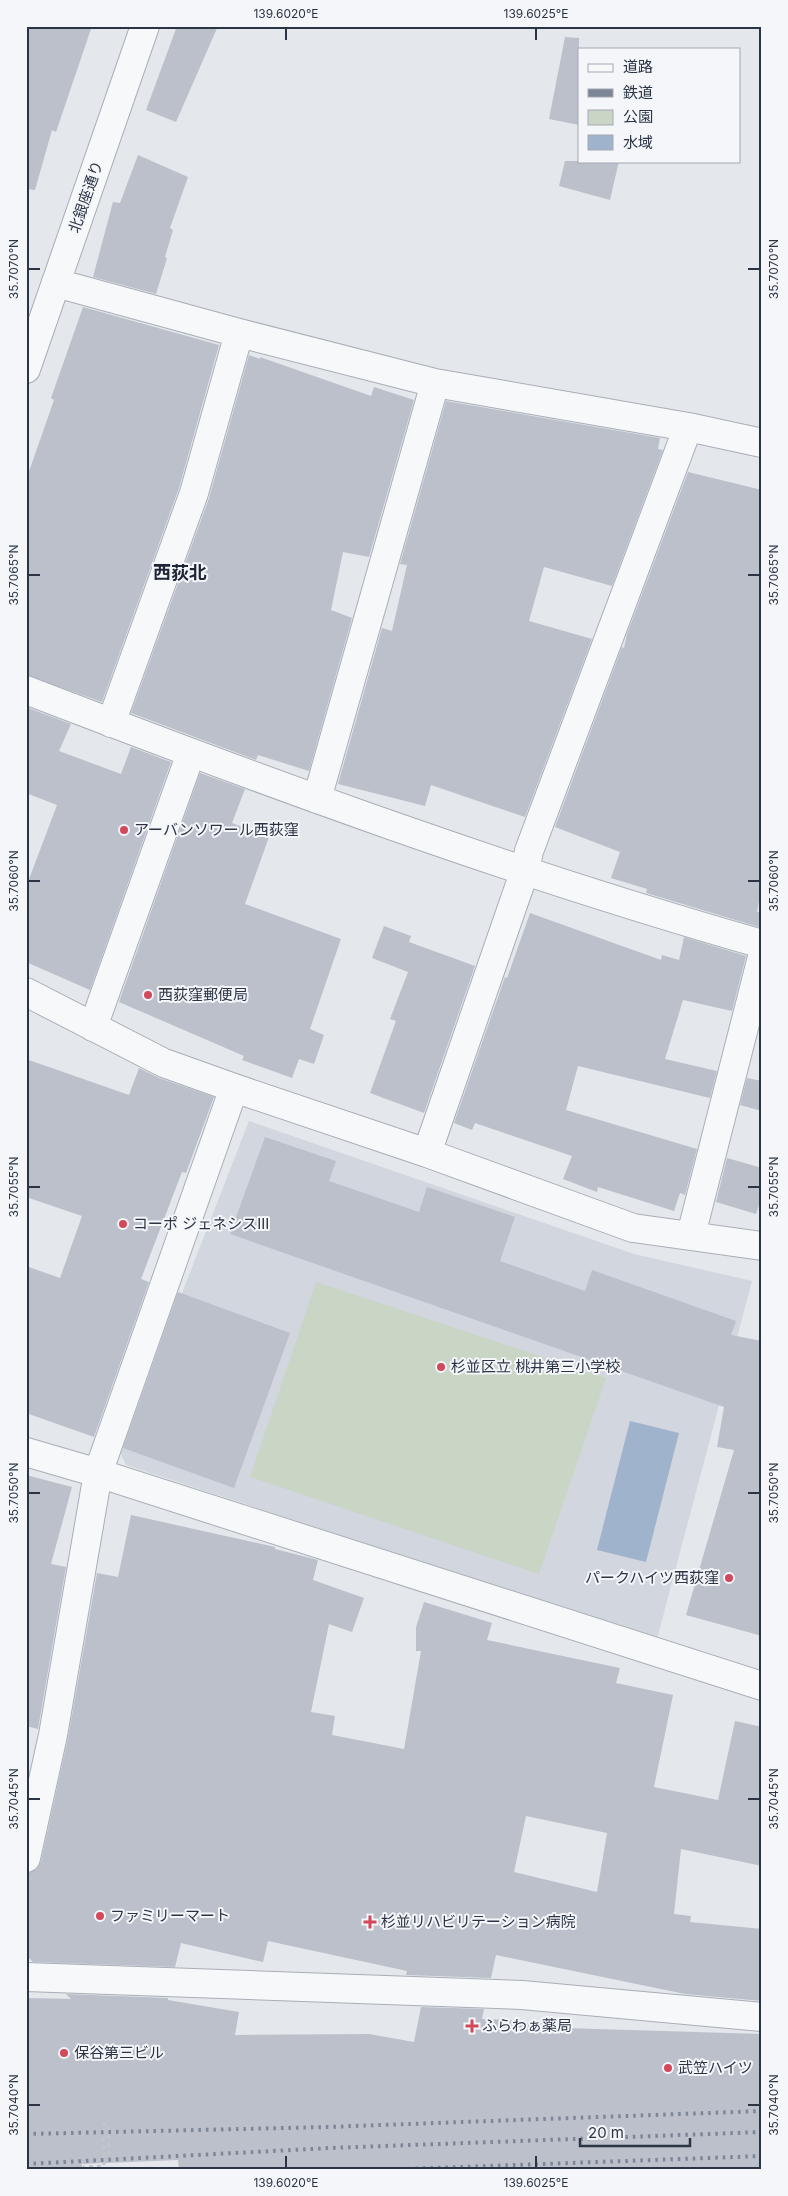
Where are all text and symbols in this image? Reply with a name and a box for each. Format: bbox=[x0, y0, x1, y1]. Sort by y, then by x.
text: 139.6020°E bbox=[253, 6, 319, 21]
text: 139.6025°E bbox=[504, 6, 568, 21]
legend bbox=[578, 48, 740, 162]
text: 道路 bbox=[623, 57, 653, 76]
text: 鉄道 bbox=[623, 83, 653, 102]
text: 公園 bbox=[623, 107, 653, 126]
text: 水域 bbox=[623, 133, 653, 152]
street label: 北銀座通り bbox=[64, 158, 107, 235]
text: 35.7070°N bbox=[6, 239, 21, 299]
text: 35.7070°N bbox=[766, 239, 781, 299]
text: 35.7065°N bbox=[6, 544, 21, 606]
text: 35.7065°N bbox=[766, 544, 781, 606]
district label: 西荻北 bbox=[153, 562, 207, 583]
place label: アーバンソワール西荻窪 bbox=[134, 820, 299, 839]
marker: アーバンソワール西荻窪 bbox=[118, 824, 130, 836]
text: 35.7060°N bbox=[6, 850, 21, 912]
text: 35.7060°N bbox=[766, 850, 781, 912]
place label: 西荻窪郵便局 bbox=[158, 985, 248, 1004]
marker: 西荻窪郵便局 bbox=[142, 989, 154, 1001]
text: 35.7055°N bbox=[6, 1157, 21, 1217]
text: 35.7055°N bbox=[766, 1157, 781, 1217]
place label: コーポ ジェネシスIII bbox=[133, 1214, 269, 1233]
marker: コーポ ジェネシスIII bbox=[117, 1218, 129, 1230]
place label: 杉並区立 桃井第三小学校 bbox=[451, 1357, 620, 1376]
marker: 杉並区立 桃井第三小学校 bbox=[435, 1361, 447, 1373]
text: 35.7050°N bbox=[6, 1462, 21, 1524]
text: 35.7050°N bbox=[766, 1462, 781, 1524]
place label: パークハイツ西荻窪 bbox=[585, 1568, 719, 1587]
marker: パークハイツ西荻窪 bbox=[723, 1572, 735, 1584]
text: 35.7045°N bbox=[6, 1768, 21, 1830]
text: 35.7045°N bbox=[766, 1768, 781, 1830]
place label: ファミリーマート bbox=[110, 1906, 230, 1925]
marker: ファミリーマート bbox=[94, 1910, 106, 1922]
place label: 杉並リハビリテーション病院 bbox=[381, 1912, 576, 1931]
marker: 杉並リハビリテーション病院 bbox=[363, 1915, 377, 1929]
place label: ふらわぁ薬局 bbox=[482, 2016, 572, 2035]
marker: ふらわぁ薬局 bbox=[466, 2020, 478, 2032]
place label: 保谷第三ビル bbox=[74, 2043, 164, 2062]
marker: 保谷第三ビル bbox=[58, 2047, 70, 2059]
place label: 武笠ハイツ bbox=[678, 2058, 753, 2077]
marker: 武笠ハイツ bbox=[662, 2062, 674, 2074]
text: 35.7040°N bbox=[6, 2074, 21, 2136]
text: 35.7040°N bbox=[766, 2074, 781, 2136]
scale bar bbox=[580, 2116, 690, 2148]
text: 20 m bbox=[588, 2123, 624, 2142]
text: 139.6020°E bbox=[253, 2175, 319, 2190]
text: 139.6025°E bbox=[504, 2175, 568, 2190]

